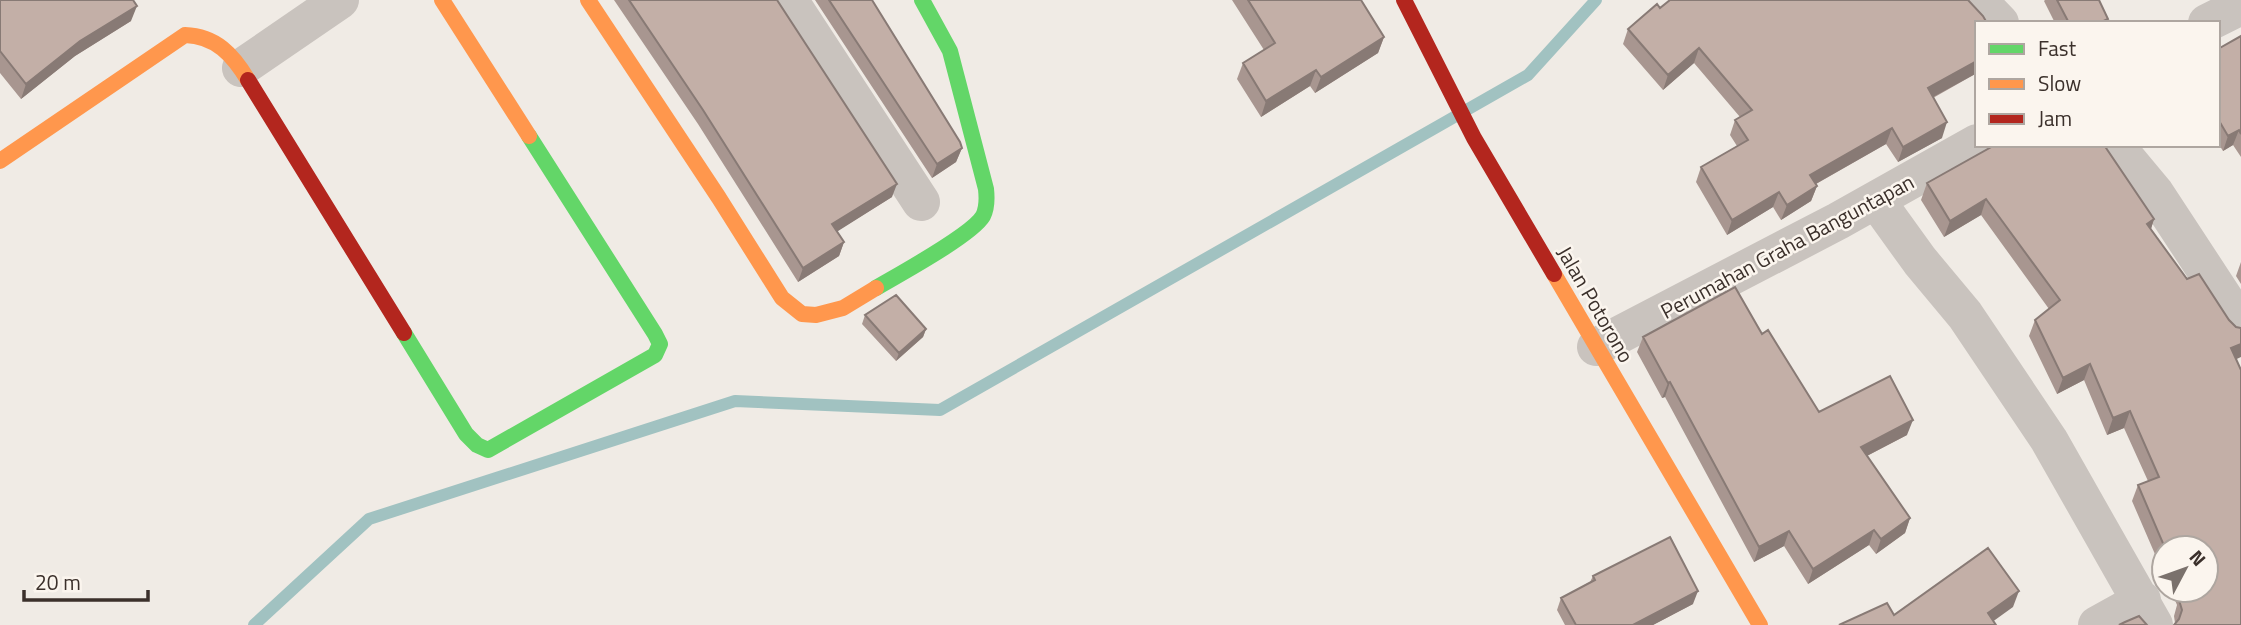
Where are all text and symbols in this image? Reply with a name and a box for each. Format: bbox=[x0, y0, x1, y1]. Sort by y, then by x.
legend bbox=[1975, 21, 2220, 147]
text: Fast bbox=[2038, 32, 2077, 64]
text: Slow bbox=[2038, 67, 2081, 99]
text: Jam bbox=[2038, 102, 2072, 134]
street label: Perumahan Graha Banguntapan bbox=[1655, 165, 1919, 327]
street label: Jalan Potorono bbox=[1550, 240, 1642, 368]
north arrow bbox=[2150, 534, 2220, 604]
text: N bbox=[2183, 543, 2213, 572]
scale bar bbox=[24, 558, 149, 602]
text: 20 m bbox=[35, 566, 81, 598]

